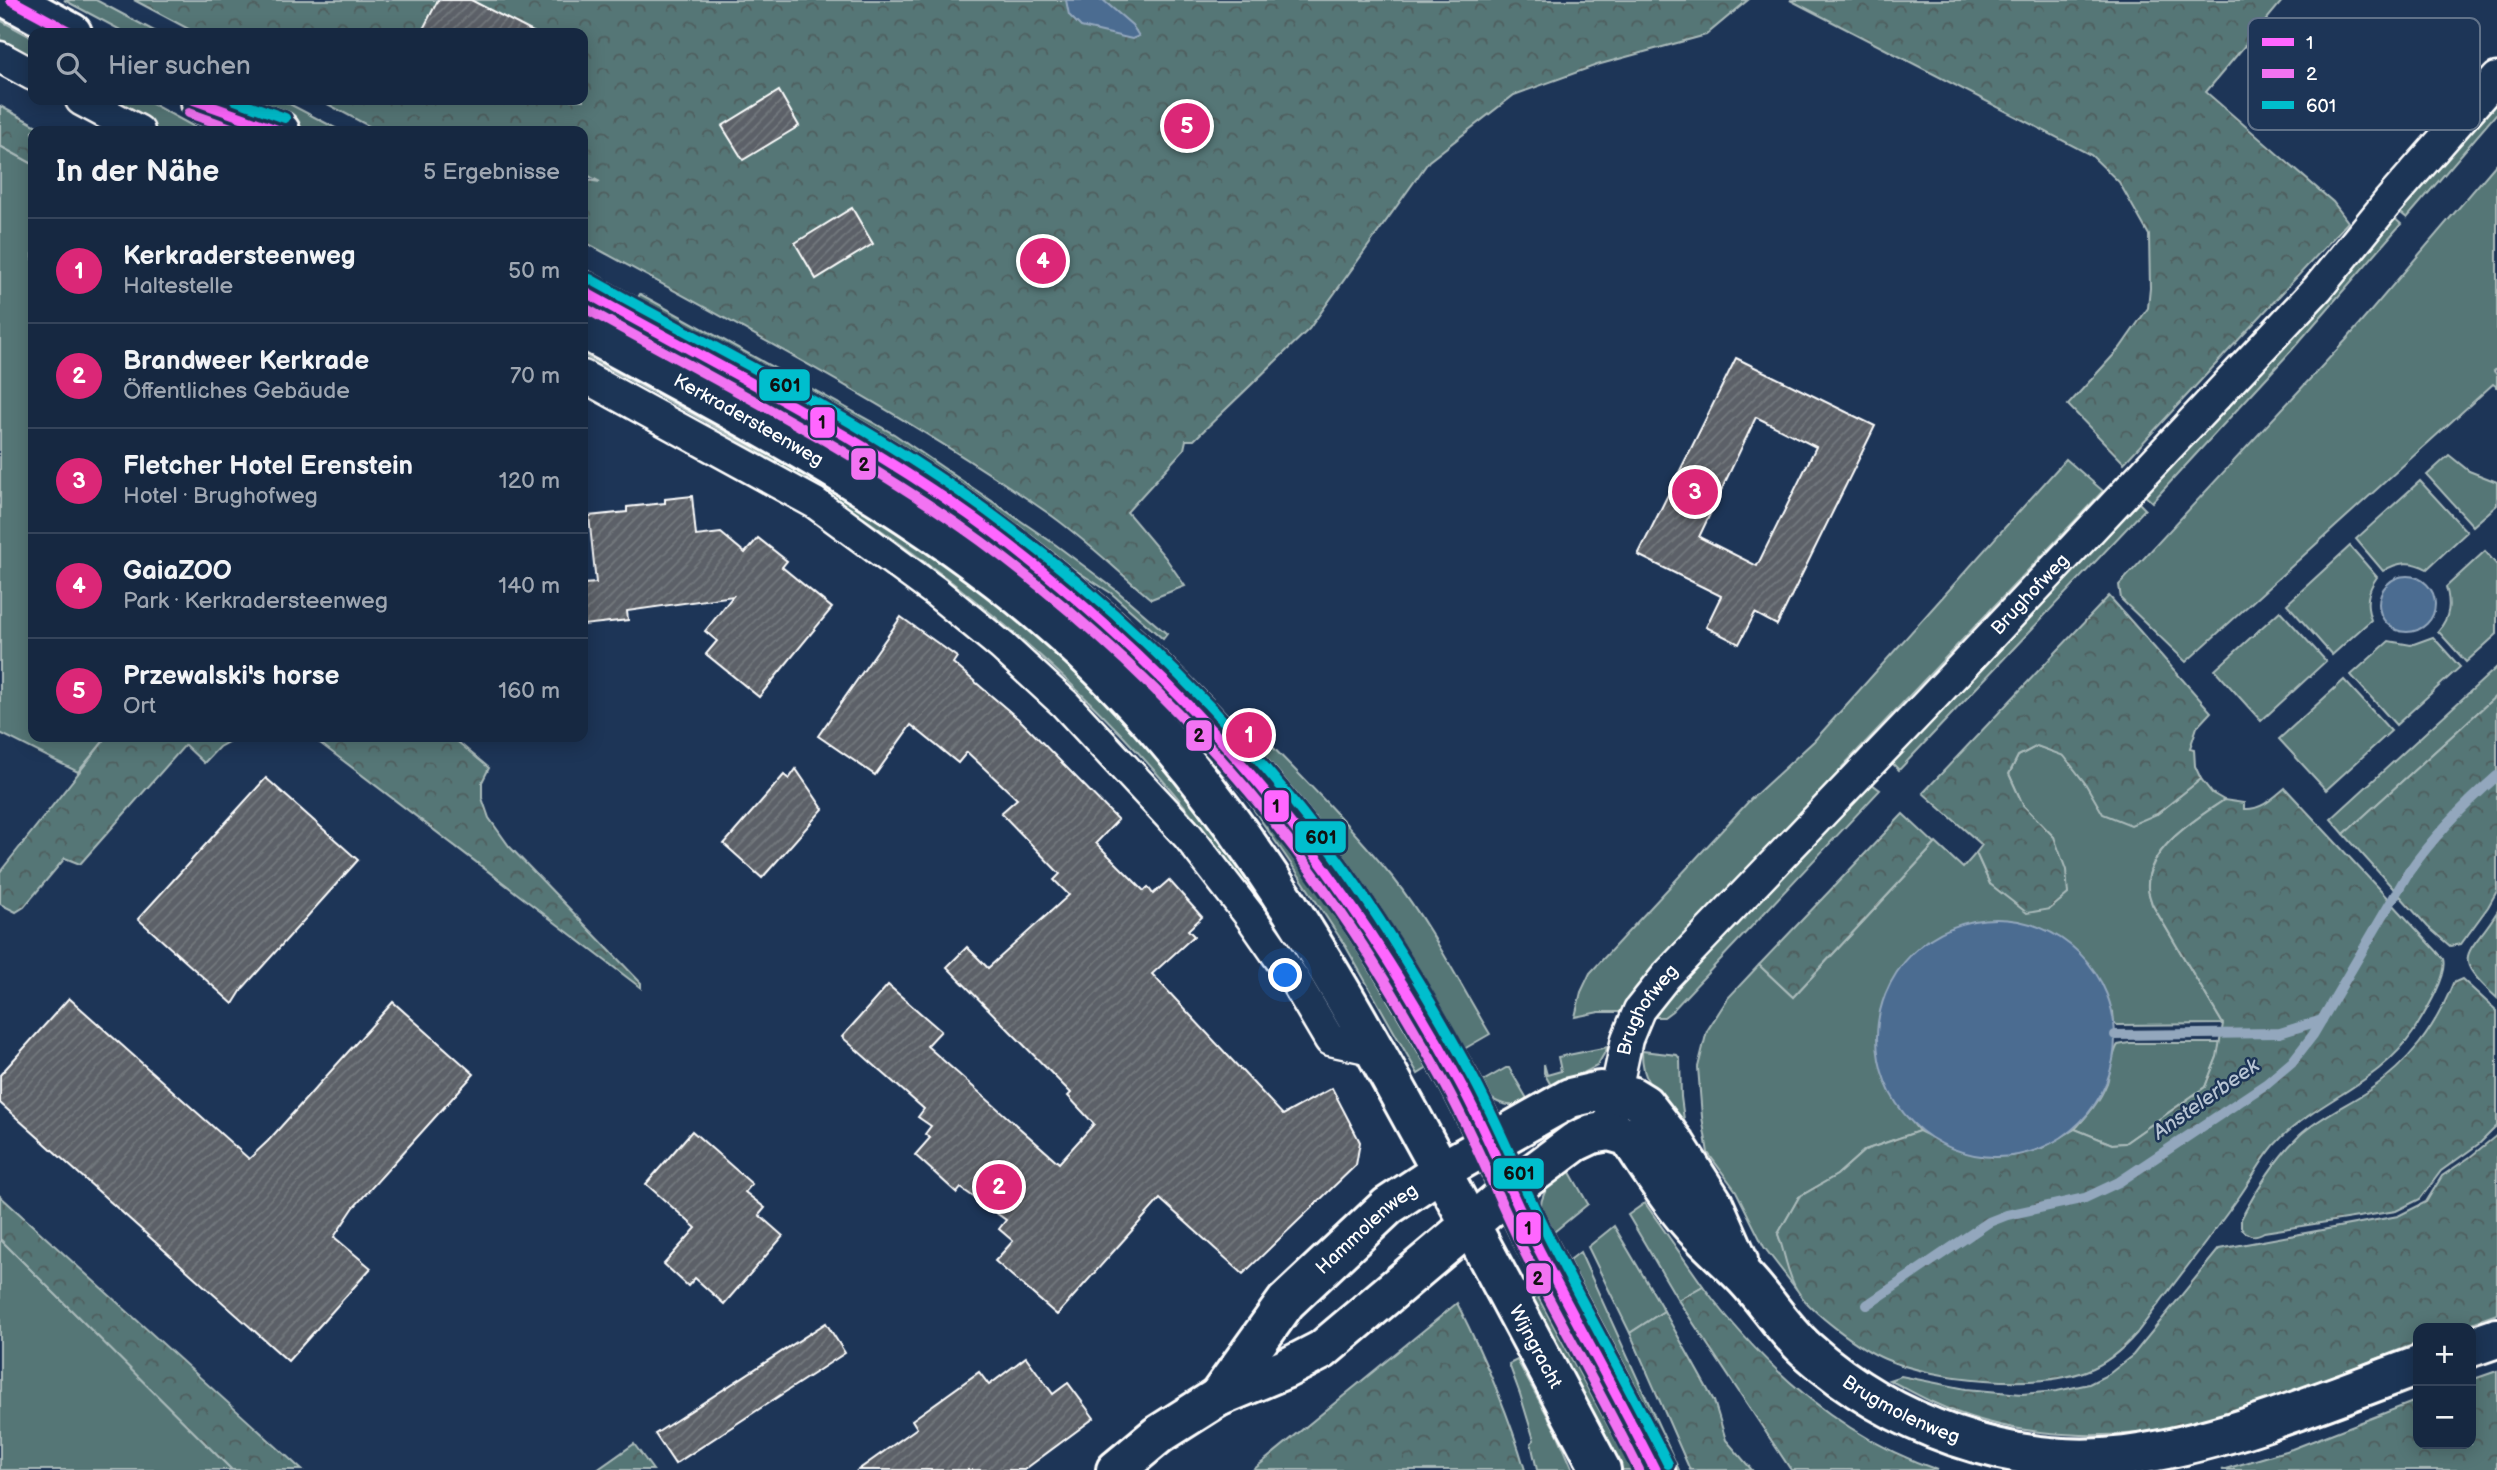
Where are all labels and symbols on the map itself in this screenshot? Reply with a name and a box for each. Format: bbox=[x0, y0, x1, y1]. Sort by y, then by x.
legend bbox=[2248, 18, 2480, 130]
text: 1 bbox=[2306, 32, 2313, 55]
text: 2 bbox=[2306, 63, 2318, 86]
text: 601 bbox=[2306, 95, 2336, 118]
pin: 5 bbox=[1164, 100, 1210, 152]
pin: 4 bbox=[1020, 235, 1066, 287]
line badge: 601 bbox=[758, 368, 811, 402]
street label: Kerkradersteenweg bbox=[670, 369, 828, 472]
text: 601 bbox=[769, 375, 801, 398]
line badge: 1 bbox=[809, 406, 836, 439]
text: 1 bbox=[818, 412, 826, 435]
line badge: 2 bbox=[850, 447, 877, 481]
text: 2 bbox=[858, 454, 870, 477]
pin: 3 bbox=[1672, 466, 1718, 518]
street label: Brughofweg bbox=[1986, 549, 2074, 640]
pin: 1 bbox=[1226, 709, 1272, 761]
line badge: 2 bbox=[1185, 719, 1213, 752]
text: 2 bbox=[1193, 725, 1205, 748]
line badge: 1 bbox=[1263, 789, 1290, 823]
text: 1 bbox=[1272, 796, 1280, 819]
line badge: 601 bbox=[1294, 820, 1347, 854]
text: 601 bbox=[1305, 827, 1337, 850]
your location bbox=[1268, 958, 1302, 992]
street label: Brughofweg bbox=[1612, 959, 1683, 1057]
water label: Anstelerbeek bbox=[2147, 1053, 2265, 1146]
line badge: 601 bbox=[1492, 1157, 1545, 1190]
pin: 2 bbox=[976, 1161, 1022, 1213]
text: 601 bbox=[1503, 1163, 1535, 1186]
street label: Hammolenweg bbox=[1311, 1178, 1422, 1279]
line badge: 1 bbox=[1515, 1211, 1542, 1245]
text: 1 bbox=[1524, 1218, 1532, 1241]
line badge: 2 bbox=[1525, 1262, 1552, 1295]
text: 2 bbox=[1532, 1268, 1544, 1291]
street label: Wijngracht bbox=[1504, 1301, 1567, 1392]
street label: Brugmolenweg bbox=[1838, 1370, 1963, 1449]

